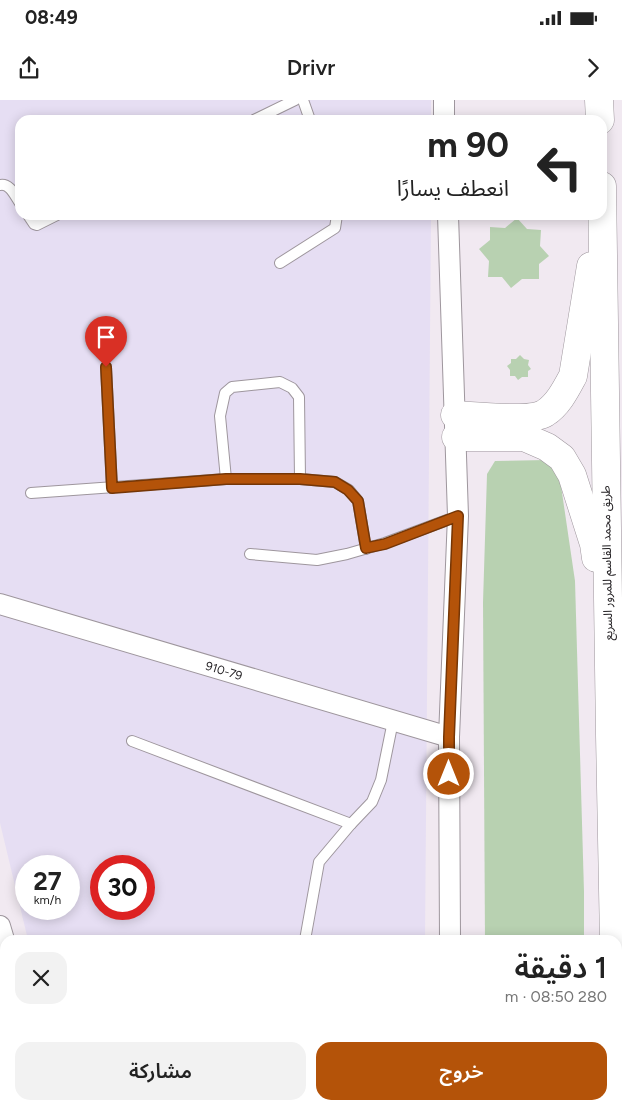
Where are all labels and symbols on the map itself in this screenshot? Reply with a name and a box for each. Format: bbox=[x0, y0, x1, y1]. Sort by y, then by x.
pin bbox=[85, 316, 127, 367]
street label: طريق محمد القاسم للمرور السريع bbox=[599, 485, 617, 641]
street label: 910-79 bbox=[204, 659, 244, 683]
position arrow bbox=[422, 747, 474, 799]
speed limit sign: 30 bbox=[90, 855, 155, 920]

